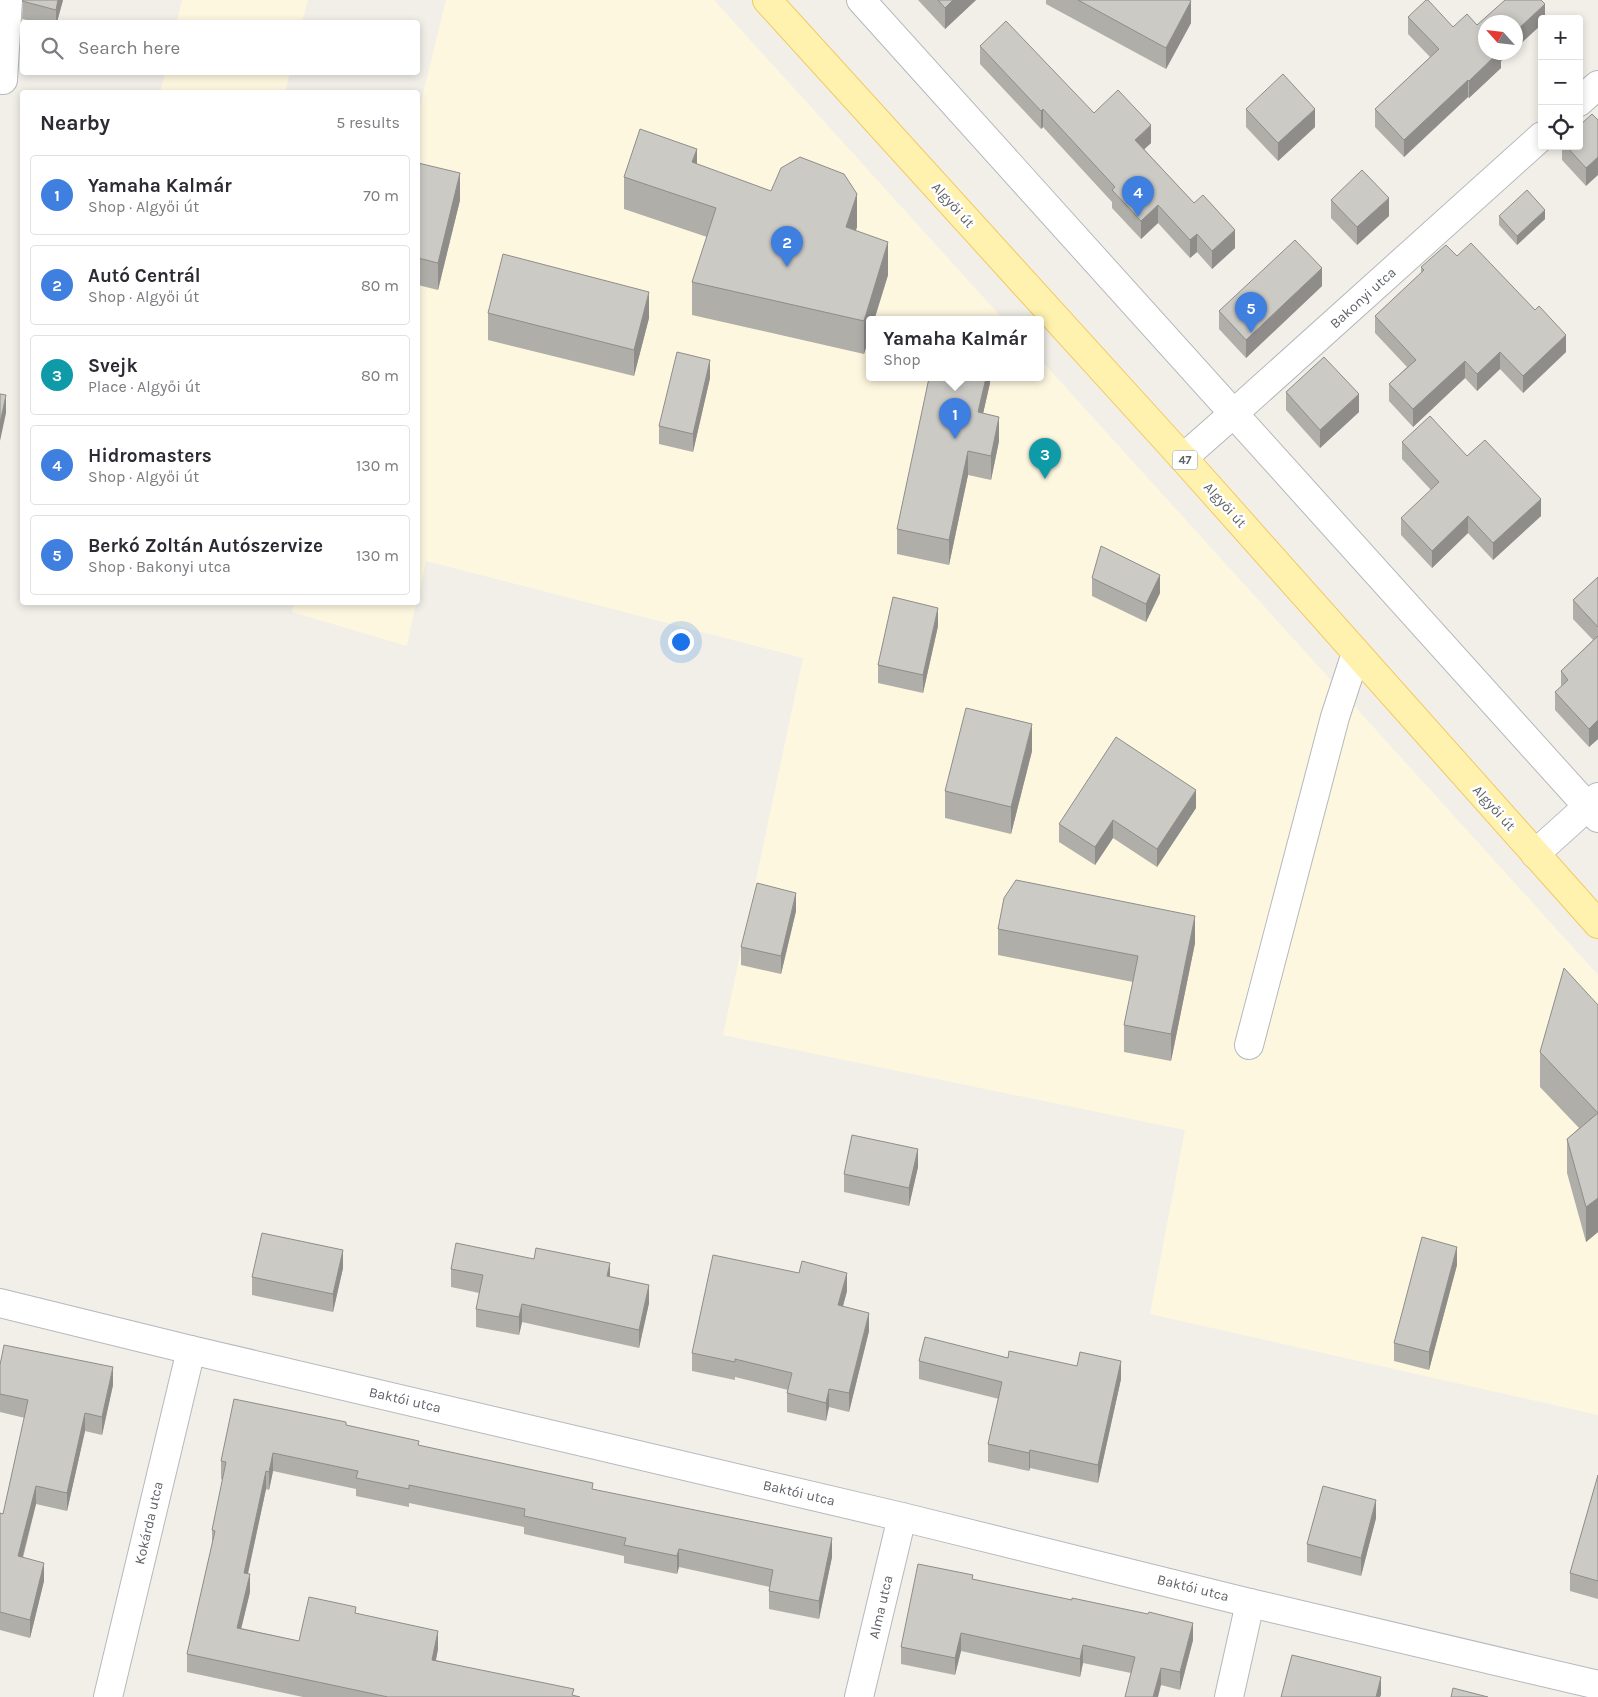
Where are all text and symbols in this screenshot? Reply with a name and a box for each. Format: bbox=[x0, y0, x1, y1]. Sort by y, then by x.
north arrow bbox=[1478, 15, 1523, 60]
map controls bbox=[1538, 15, 1583, 150]
button: + bbox=[1538, 15, 1583, 60]
search box bbox=[20, 20, 420, 75]
icon: search bbox=[38, 34, 66, 62]
text: Search here bbox=[78, 37, 180, 59]
button: − bbox=[1538, 60, 1583, 105]
button: locate bbox=[1538, 105, 1583, 150]
text: Nearby bbox=[40, 111, 110, 135]
text: 5 results bbox=[336, 113, 400, 132]
text: Yamaha Kalmár bbox=[88, 175, 232, 197]
pin: 4 bbox=[1122, 176, 1154, 217]
street label: Algyői út bbox=[928, 179, 978, 231]
text: 1 bbox=[54, 186, 60, 205]
text: 70 m bbox=[363, 186, 399, 205]
text: Shop · Algyői út bbox=[88, 197, 199, 216]
pin: 2 bbox=[771, 226, 803, 267]
street label: Bakonyi utca bbox=[1326, 264, 1400, 332]
text: Autó Centrál bbox=[88, 265, 201, 287]
text: 2 bbox=[52, 276, 62, 295]
text: 80 m bbox=[361, 276, 399, 295]
text: Shop · Algyői út bbox=[88, 287, 199, 306]
pin: 5 bbox=[1235, 292, 1267, 333]
popup bbox=[866, 316, 1044, 381]
text: Yamaha Kalmár bbox=[883, 328, 1027, 350]
text: Shop bbox=[883, 350, 921, 369]
text: Svejk bbox=[88, 355, 138, 377]
text: 3 bbox=[52, 366, 62, 385]
text: 80 m bbox=[361, 366, 399, 385]
text: Place · Algyői út bbox=[88, 377, 201, 396]
pin: 1 bbox=[939, 398, 971, 439]
pin: 3 bbox=[1029, 438, 1061, 479]
text: Hidromasters bbox=[88, 445, 212, 467]
road number: 47 bbox=[1172, 450, 1198, 470]
text: 4 bbox=[52, 456, 62, 475]
text: 130 m bbox=[356, 456, 399, 475]
text: Shop · Algyői út bbox=[88, 467, 199, 486]
street label: Algyői út bbox=[1200, 479, 1250, 531]
text: Berkó Zoltán Autószervize bbox=[88, 535, 323, 557]
text: 5 bbox=[52, 546, 62, 565]
text: 130 m bbox=[356, 546, 399, 565]
text: Shop · Bakonyi utca bbox=[88, 557, 231, 576]
your location bbox=[668, 629, 694, 655]
street label: Algyői út bbox=[1469, 782, 1519, 834]
street label: Baktói utca bbox=[367, 1383, 443, 1417]
street label: Baktói utca bbox=[761, 1476, 837, 1510]
street label: Kokárda utca bbox=[131, 1480, 167, 1566]
street label: Baktói utca bbox=[1155, 1571, 1231, 1605]
street label: Alma utca bbox=[865, 1574, 897, 1640]

